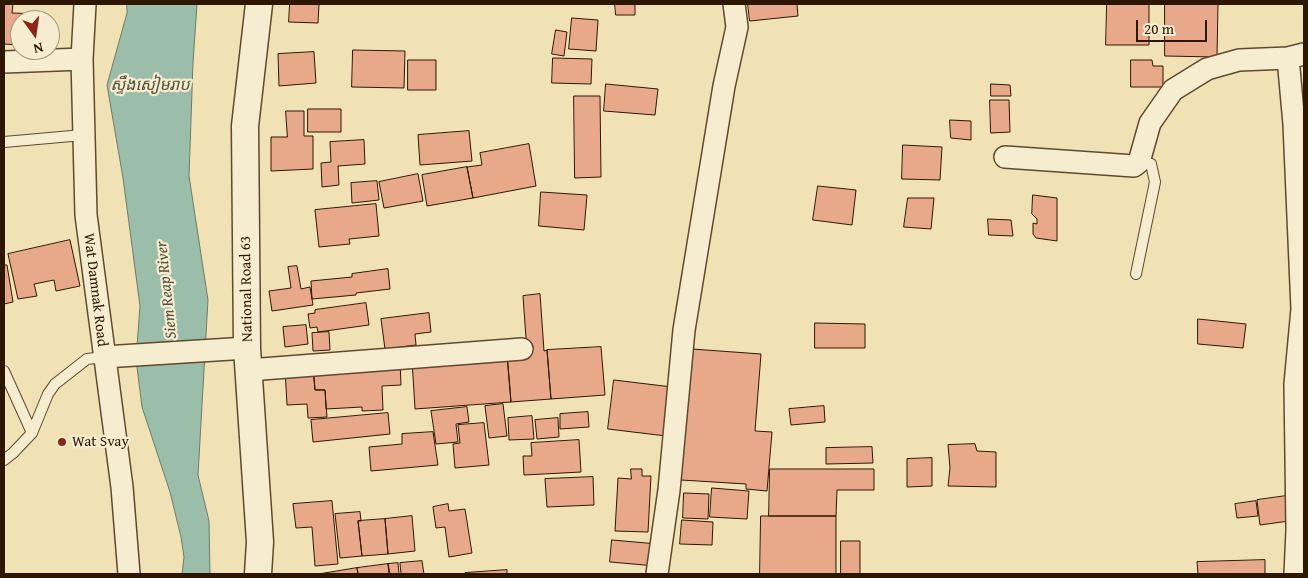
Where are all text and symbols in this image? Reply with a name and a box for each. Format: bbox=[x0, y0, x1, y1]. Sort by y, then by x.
north arrow bbox=[10, 10, 60, 60]
scale bar bbox=[1138, 10, 1209, 42]
text: 20 m bbox=[1144, 18, 1174, 39]
text: N bbox=[31, 38, 45, 59]
water label: ស្ទឹងសៀមរាប bbox=[110, 76, 190, 96]
street label: Wat Damnak Road bbox=[79, 232, 111, 348]
street label: National Road 63 bbox=[237, 236, 257, 342]
water label: Siem Reap River bbox=[152, 240, 182, 340]
place label: Wat Svay bbox=[72, 433, 129, 451]
marker: Wat Svay bbox=[56, 436, 68, 448]

